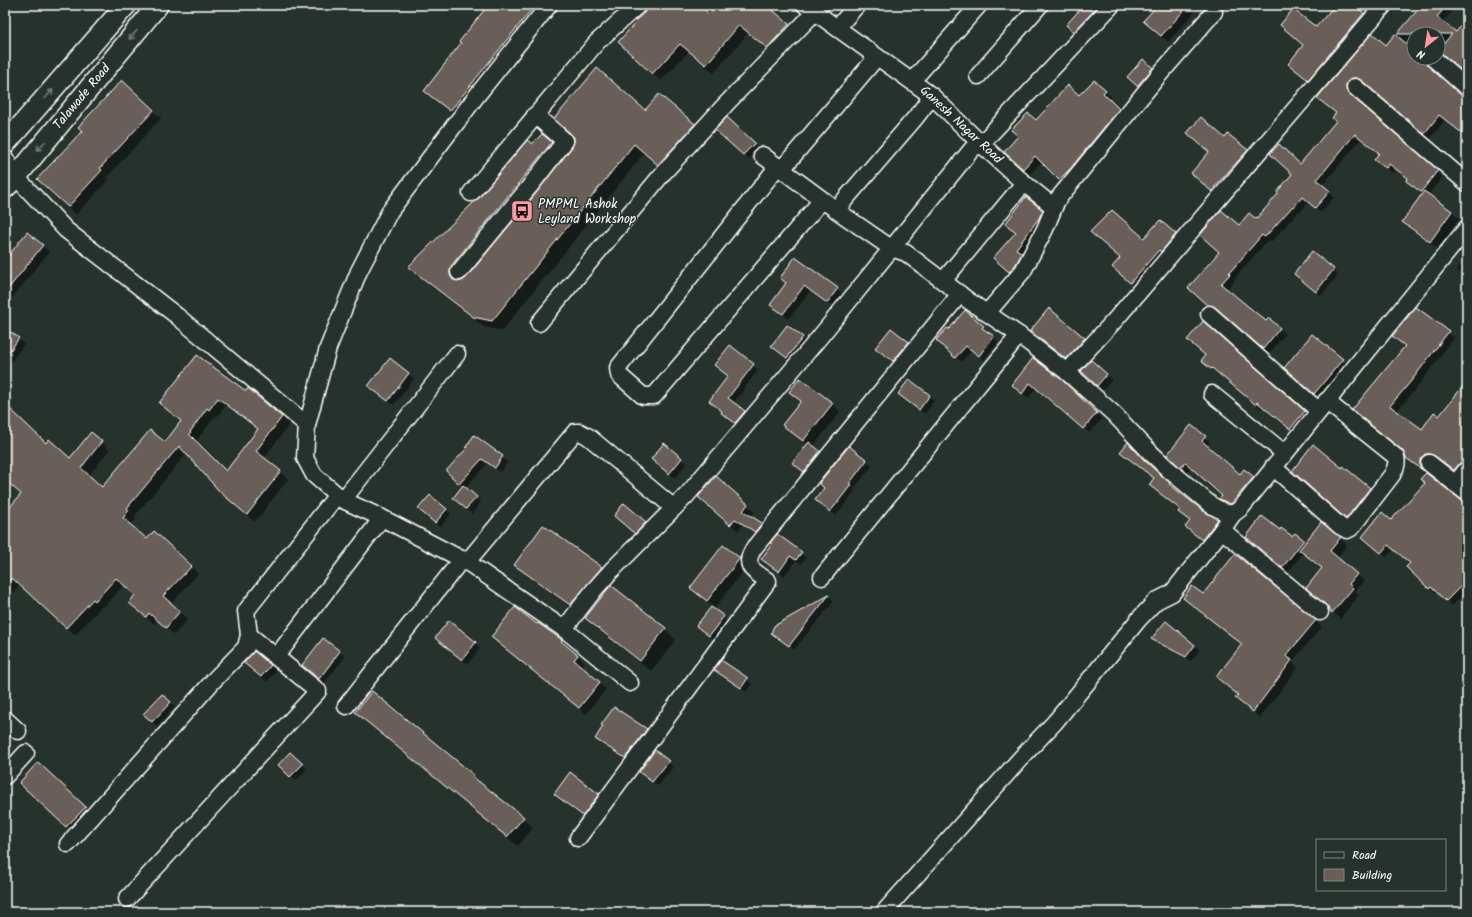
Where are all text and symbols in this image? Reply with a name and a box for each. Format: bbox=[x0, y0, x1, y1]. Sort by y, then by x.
north arrow bbox=[1406, 26, 1446, 66]
one-way arrow bbox=[129, 30, 138, 40]
text: N bbox=[1414, 44, 1429, 63]
street label: Talawade Road bbox=[48, 59, 116, 135]
street label: Ganesh Nagar Road bbox=[915, 81, 1008, 170]
one-way arrow bbox=[44, 89, 53, 99]
one-way arrow bbox=[37, 140, 46, 151]
place label: PMPML Ashok Leyland Workshop bbox=[538, 194, 637, 230]
bus stop icon: PMPML Ashok Leyland Workshop bbox=[509, 198, 535, 224]
legend bbox=[1316, 839, 1446, 891]
text: Road bbox=[1352, 846, 1377, 865]
text: Building bbox=[1352, 866, 1392, 885]

